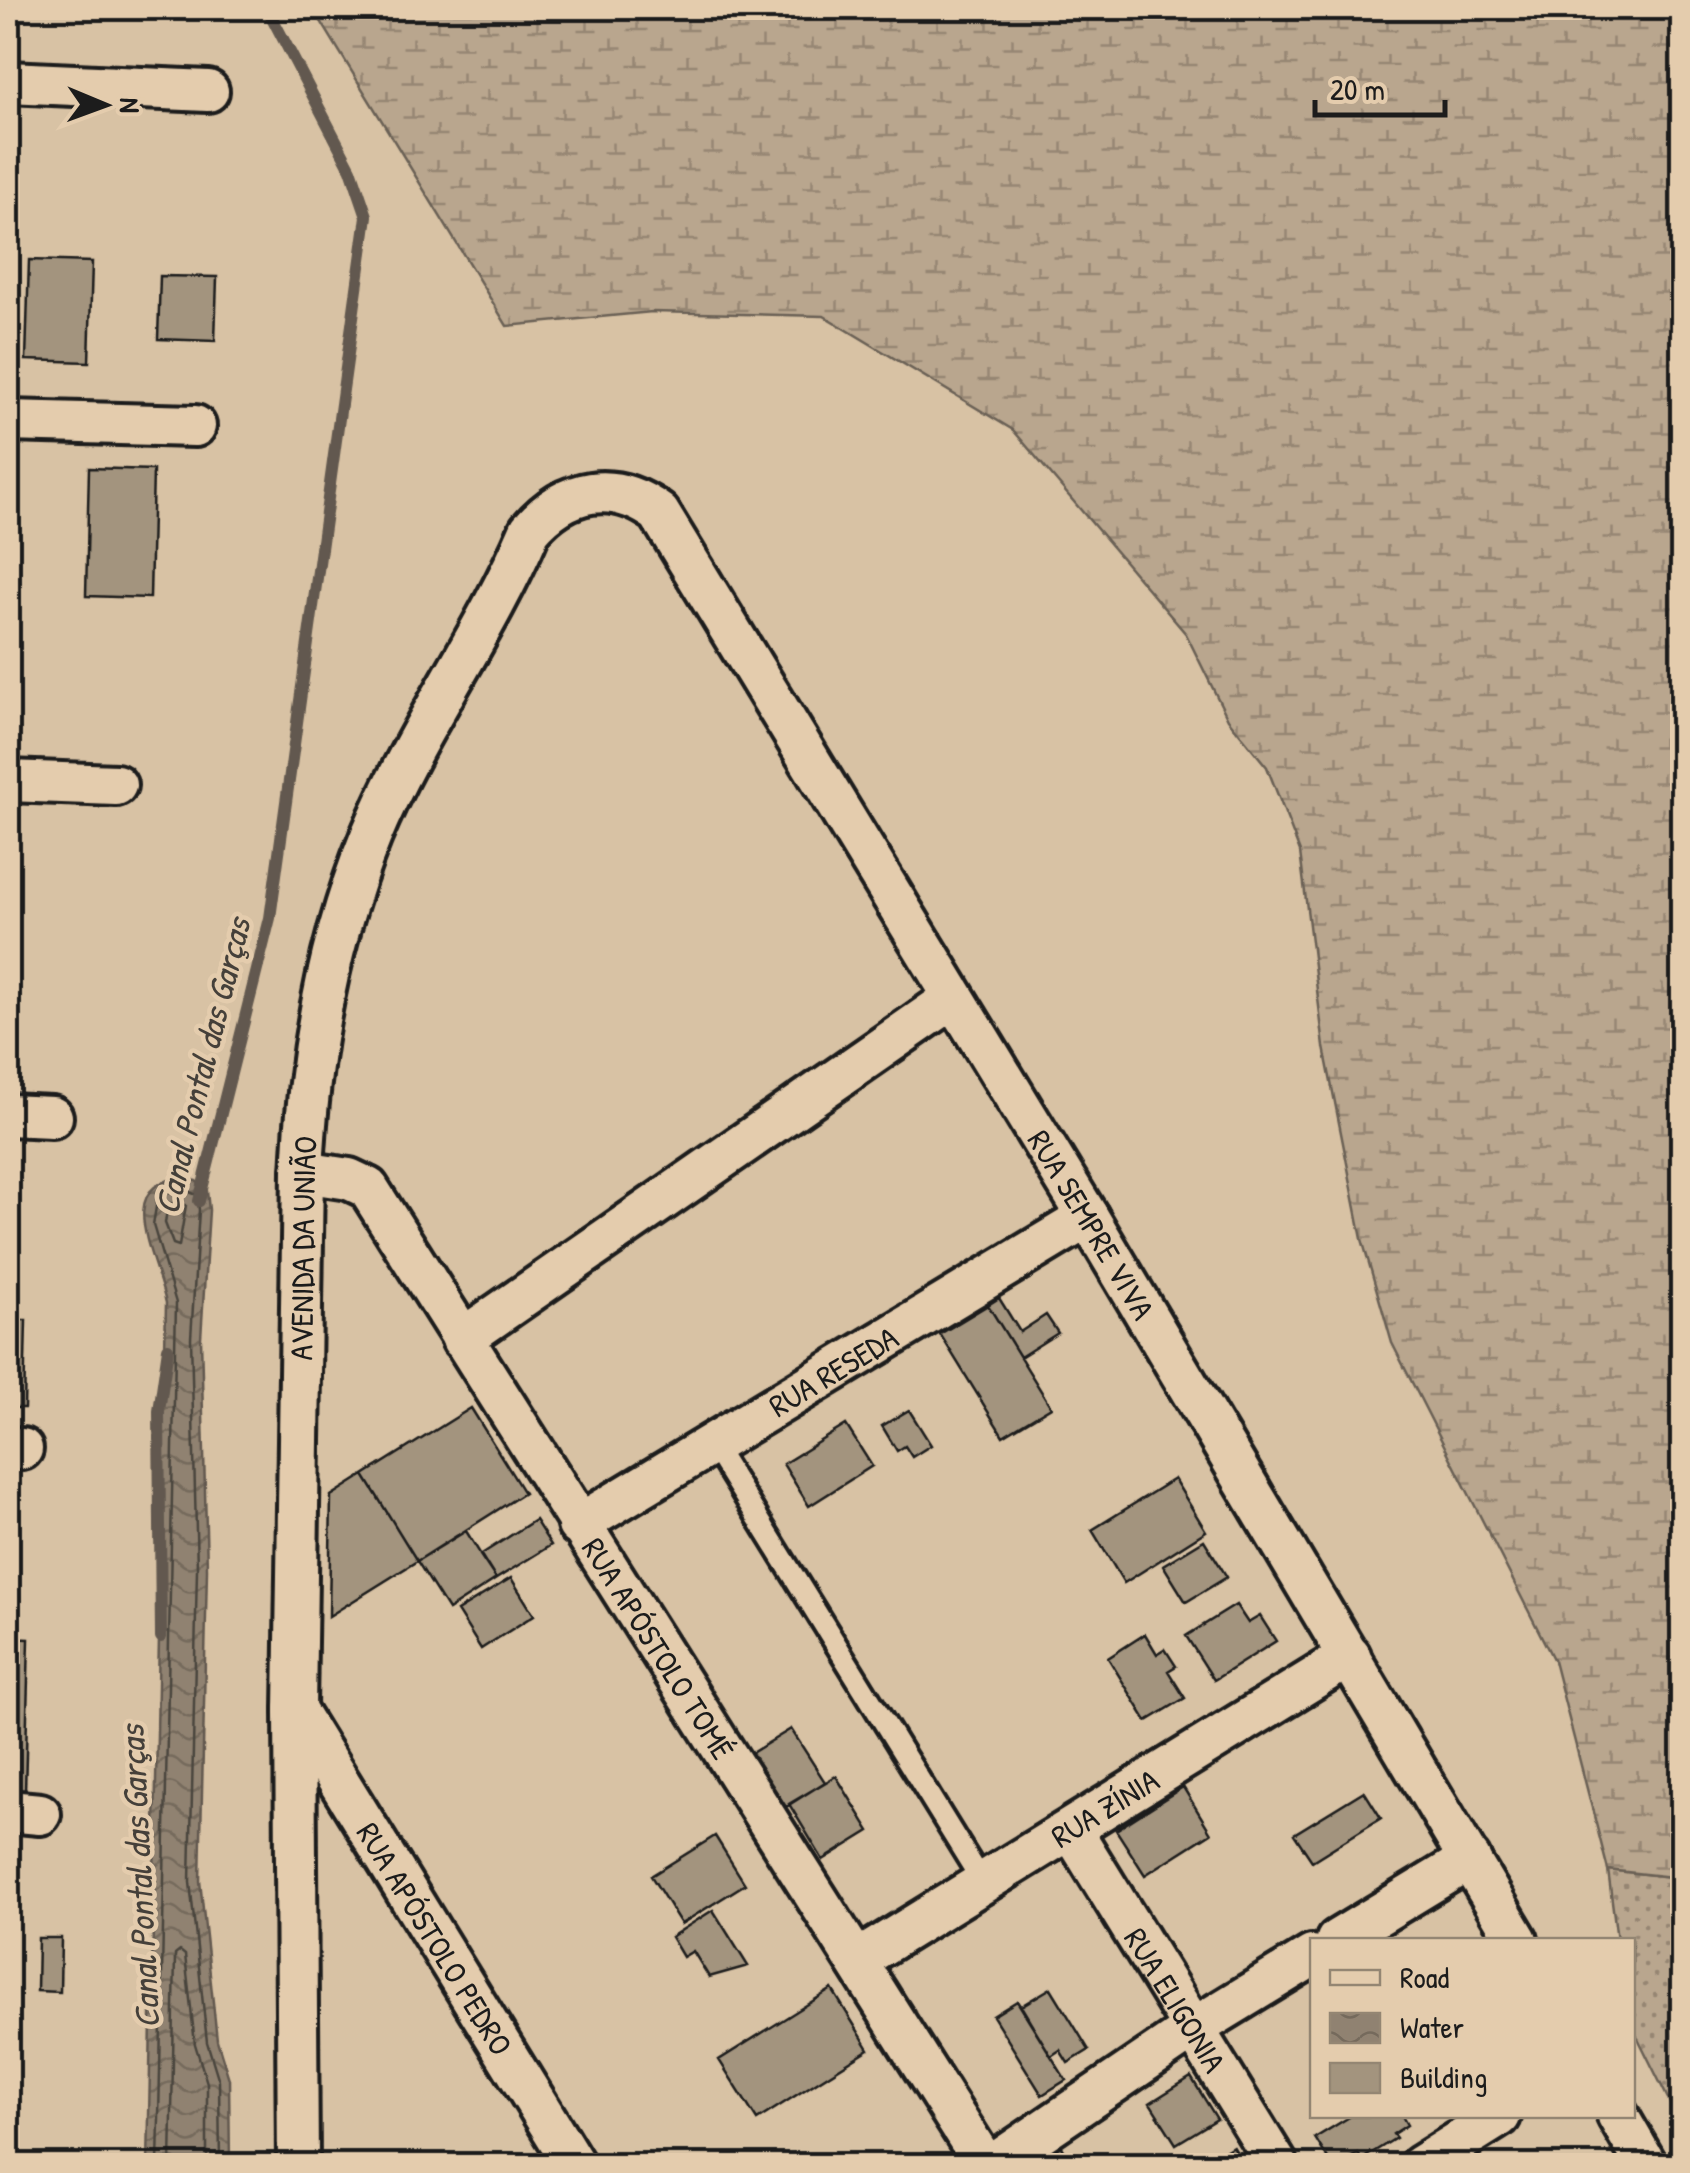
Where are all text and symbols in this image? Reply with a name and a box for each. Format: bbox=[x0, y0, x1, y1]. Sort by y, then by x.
north arrow bbox=[55, 55, 155, 155]
scale bar bbox=[1315, 55, 1445, 117]
text: 20 m bbox=[1330, 69, 1385, 109]
text: N bbox=[111, 98, 149, 113]
water label: Canal Pontal das Garças bbox=[143, 910, 262, 1219]
street label: RUA SEMPRE VIVA bbox=[1018, 1122, 1165, 1327]
street label: AVENIDA DA UNIÃO bbox=[279, 1135, 326, 1361]
street label: RUA RESEDA bbox=[761, 1315, 906, 1426]
street label: RUA APÓSTOLO TOMÉ bbox=[573, 1529, 745, 1767]
water label: Canal Pontal das Garças bbox=[107, 1721, 170, 2030]
street label: RUA ZÍNIA bbox=[1043, 1758, 1167, 1857]
street label: RUA APÓSTOLO PEDRO bbox=[347, 1814, 523, 2063]
street label: RUA ELIGONIA bbox=[1115, 1919, 1237, 2080]
legend bbox=[1310, 1938, 1635, 2118]
text: Road bbox=[1400, 1957, 1449, 1997]
text: Water bbox=[1400, 2007, 1465, 2047]
text: Building bbox=[1400, 2057, 1487, 2097]

